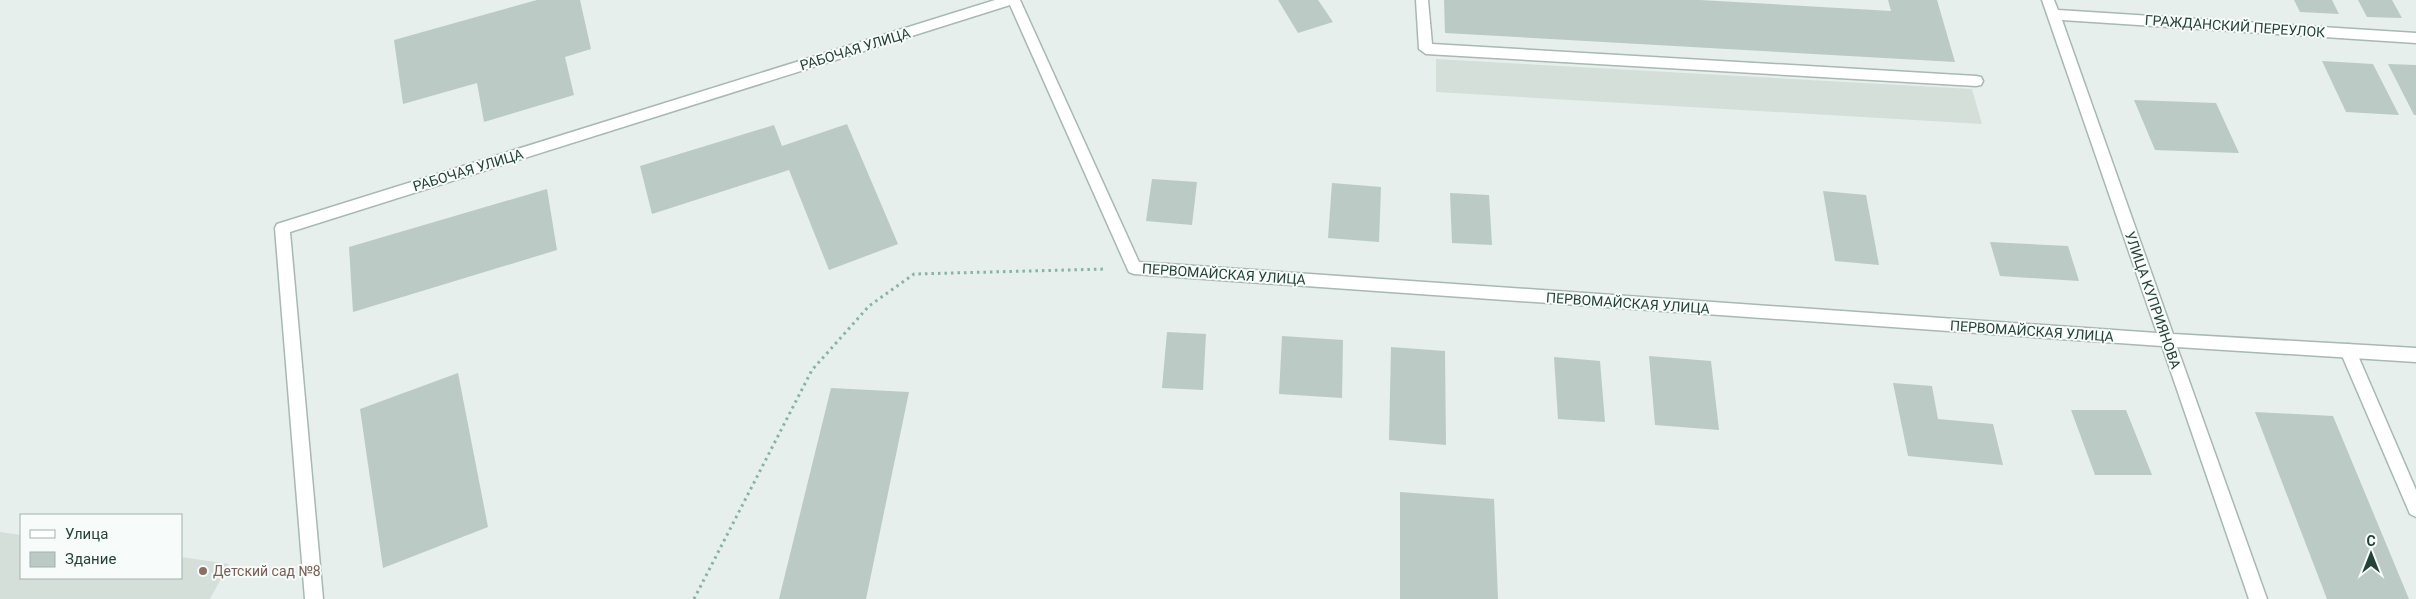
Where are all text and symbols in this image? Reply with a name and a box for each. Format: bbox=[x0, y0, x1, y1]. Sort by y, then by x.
street label: ГРАЖДАНСКИЙ ПЕРЕУЛОК bbox=[2144, 12, 2326, 40]
street label: РАБОЧАЯ УЛИЦА bbox=[798, 25, 912, 73]
street label: РАБОЧАЯ УЛИЦА bbox=[411, 146, 525, 194]
street label: УЛИЦА КУПРИЯНОВА bbox=[2122, 229, 2184, 371]
street label: ПЕРВОМАЙСКАЯ УЛИЦА bbox=[1142, 260, 1306, 288]
street label: ПЕРВОМАЙСКАЯ УЛИЦА bbox=[1546, 289, 1710, 317]
street label: ПЕРВОМАЙСКАЯ УЛИЦА bbox=[1950, 317, 2114, 345]
legend bbox=[20, 514, 182, 579]
text: Улица bbox=[65, 525, 108, 543]
north arrow bbox=[2346, 529, 2396, 579]
text: С bbox=[2366, 533, 2376, 549]
text: Здание bbox=[65, 550, 116, 568]
place label: Детский сад №8 bbox=[213, 563, 321, 579]
marker: Детский сад №8 bbox=[197, 565, 209, 577]

